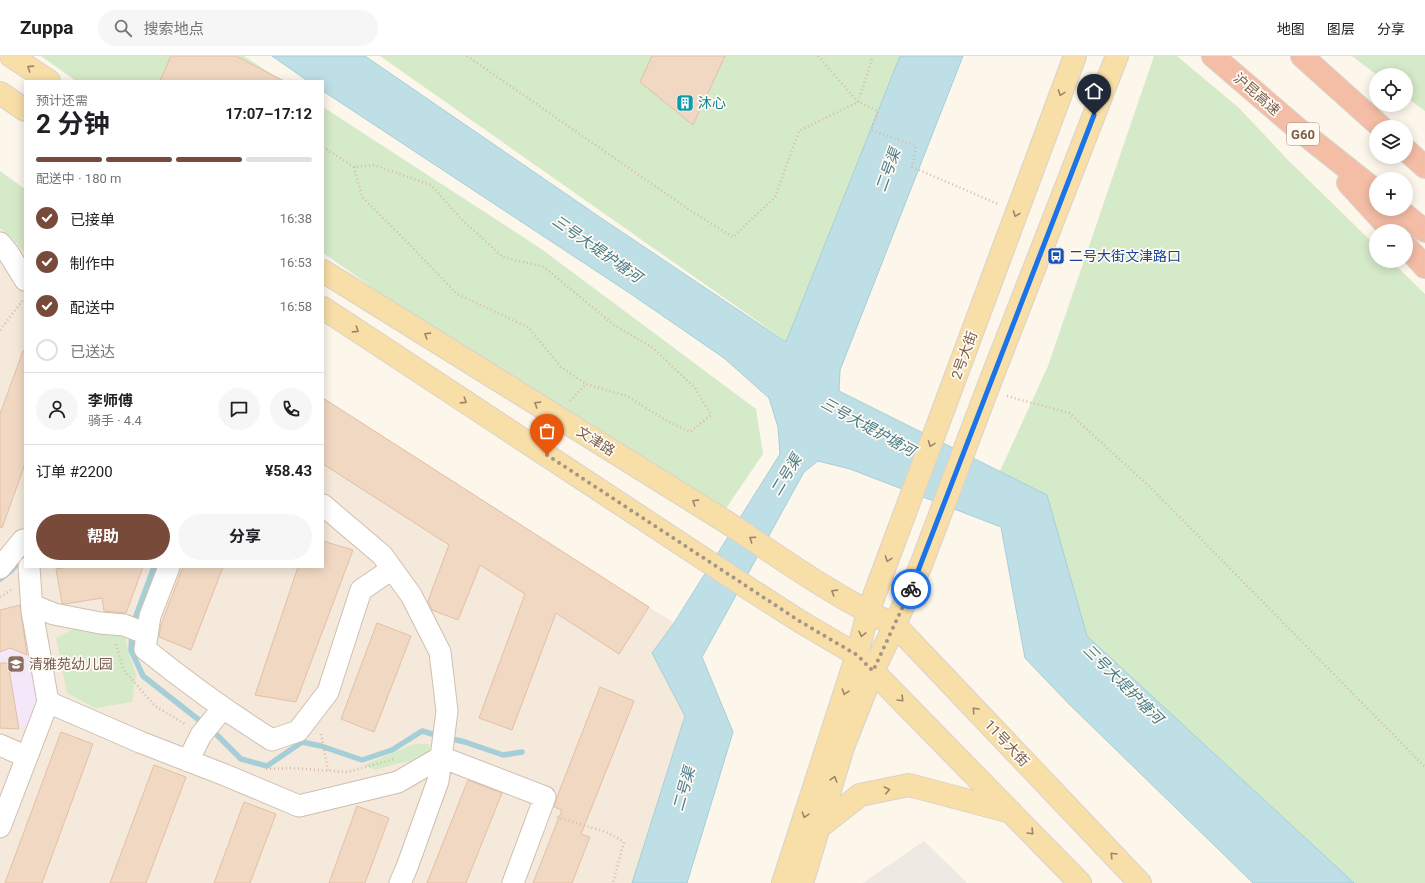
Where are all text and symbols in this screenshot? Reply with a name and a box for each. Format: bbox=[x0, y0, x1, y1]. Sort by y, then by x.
search box bbox=[98, 10, 378, 46]
text: Zuppa bbox=[20, 16, 74, 39]
icon: search bbox=[112, 17, 134, 39]
text: 搜索地点 bbox=[144, 20, 204, 38]
text: 地图 bbox=[1277, 21, 1305, 37]
text: 图层 bbox=[1327, 21, 1355, 37]
text: 分享 bbox=[1377, 21, 1405, 37]
one-way arrow bbox=[27, 66, 34, 73]
map controls bbox=[1369, 68, 1413, 268]
button: locate bbox=[1369, 68, 1413, 112]
street label: 沪昆高速 bbox=[1231, 70, 1283, 118]
pin bbox=[1077, 74, 1111, 115]
icon: home bbox=[1083, 80, 1105, 102]
one-way arrow bbox=[1058, 89, 1066, 96]
text: 预计还需 bbox=[36, 93, 88, 108]
building icon: 沐心 bbox=[675, 93, 695, 113]
place label: 沐心 bbox=[698, 95, 726, 111]
text: 17:07–17:12 bbox=[225, 105, 312, 123]
text: 2 分钟 bbox=[36, 109, 109, 139]
button: layers bbox=[1369, 120, 1413, 164]
road number: G60 bbox=[1287, 123, 1319, 145]
water label: 二号渠 bbox=[872, 144, 905, 194]
text: 配送中 · 180 m bbox=[36, 171, 121, 186]
button: + bbox=[1369, 172, 1413, 216]
icon: check bbox=[36, 207, 58, 229]
text: 已接单 bbox=[70, 211, 115, 229]
text: 16:38 bbox=[280, 211, 312, 226]
one-way arrow bbox=[1012, 211, 1020, 218]
water label: 三号大堤护塘河 bbox=[549, 212, 648, 288]
button: − bbox=[1369, 224, 1413, 268]
bus stop icon: 二号大街文津路口 bbox=[1046, 246, 1066, 266]
place label: 二号大街文津路口 bbox=[1069, 248, 1181, 264]
icon: check bbox=[36, 251, 58, 273]
text: 制作中 bbox=[70, 255, 115, 273]
text: 16:53 bbox=[280, 255, 312, 270]
icon: check bbox=[36, 295, 58, 317]
text: 配送中 bbox=[70, 299, 115, 317]
text: 16:58 bbox=[280, 299, 312, 314]
one-way arrow bbox=[351, 325, 358, 332]
street label: 2号大街 bbox=[948, 329, 980, 381]
one-way arrow bbox=[424, 333, 431, 340]
text: 已送达 bbox=[70, 343, 115, 361]
button: person bbox=[36, 388, 78, 430]
button: chat bbox=[218, 388, 260, 430]
button: phone bbox=[270, 388, 312, 430]
text: 李师傅 bbox=[88, 392, 133, 410]
water label: 三号大堤护塘河 bbox=[818, 394, 921, 462]
one-way arrow bbox=[460, 396, 467, 403]
one-way arrow bbox=[534, 401, 541, 409]
text: 骑手 · 4.4 bbox=[88, 413, 142, 428]
pin bbox=[530, 414, 564, 455]
icon: bag bbox=[536, 420, 558, 442]
street label: 文津路 bbox=[574, 423, 618, 459]
one-way arrow bbox=[927, 440, 935, 447]
water label: 二号渠 bbox=[767, 449, 806, 499]
text: ¥58.43 bbox=[265, 462, 312, 480]
text: 订单 #2200 bbox=[36, 463, 113, 481]
one-way arrow bbox=[692, 500, 699, 507]
button: 帮助 bbox=[36, 514, 170, 560]
button: 分享 bbox=[178, 514, 312, 560]
one-way arrow bbox=[750, 537, 757, 544]
one-way arrow bbox=[884, 555, 892, 562]
courier bbox=[891, 569, 931, 609]
icon: bike bbox=[900, 578, 922, 600]
one-way arrow bbox=[832, 590, 839, 597]
one-way arrow bbox=[859, 630, 867, 637]
water label: 三号大堤护塘河 bbox=[1080, 641, 1169, 730]
school or university icon: 清雅苑幼儿园 bbox=[6, 654, 26, 674]
place label: 清雅苑幼儿园 bbox=[29, 656, 113, 672]
one-way arrow bbox=[841, 688, 850, 695]
one-way arrow bbox=[896, 694, 903, 702]
one-way arrow bbox=[973, 707, 980, 714]
street label: 11号大街 bbox=[981, 716, 1033, 770]
water label: 二号渠 bbox=[669, 763, 699, 813]
one-way arrow bbox=[829, 775, 837, 782]
one-way arrow bbox=[884, 786, 891, 794]
one-way arrow bbox=[801, 812, 809, 819]
one-way arrow bbox=[1026, 827, 1034, 835]
one-way arrow bbox=[1110, 852, 1118, 860]

